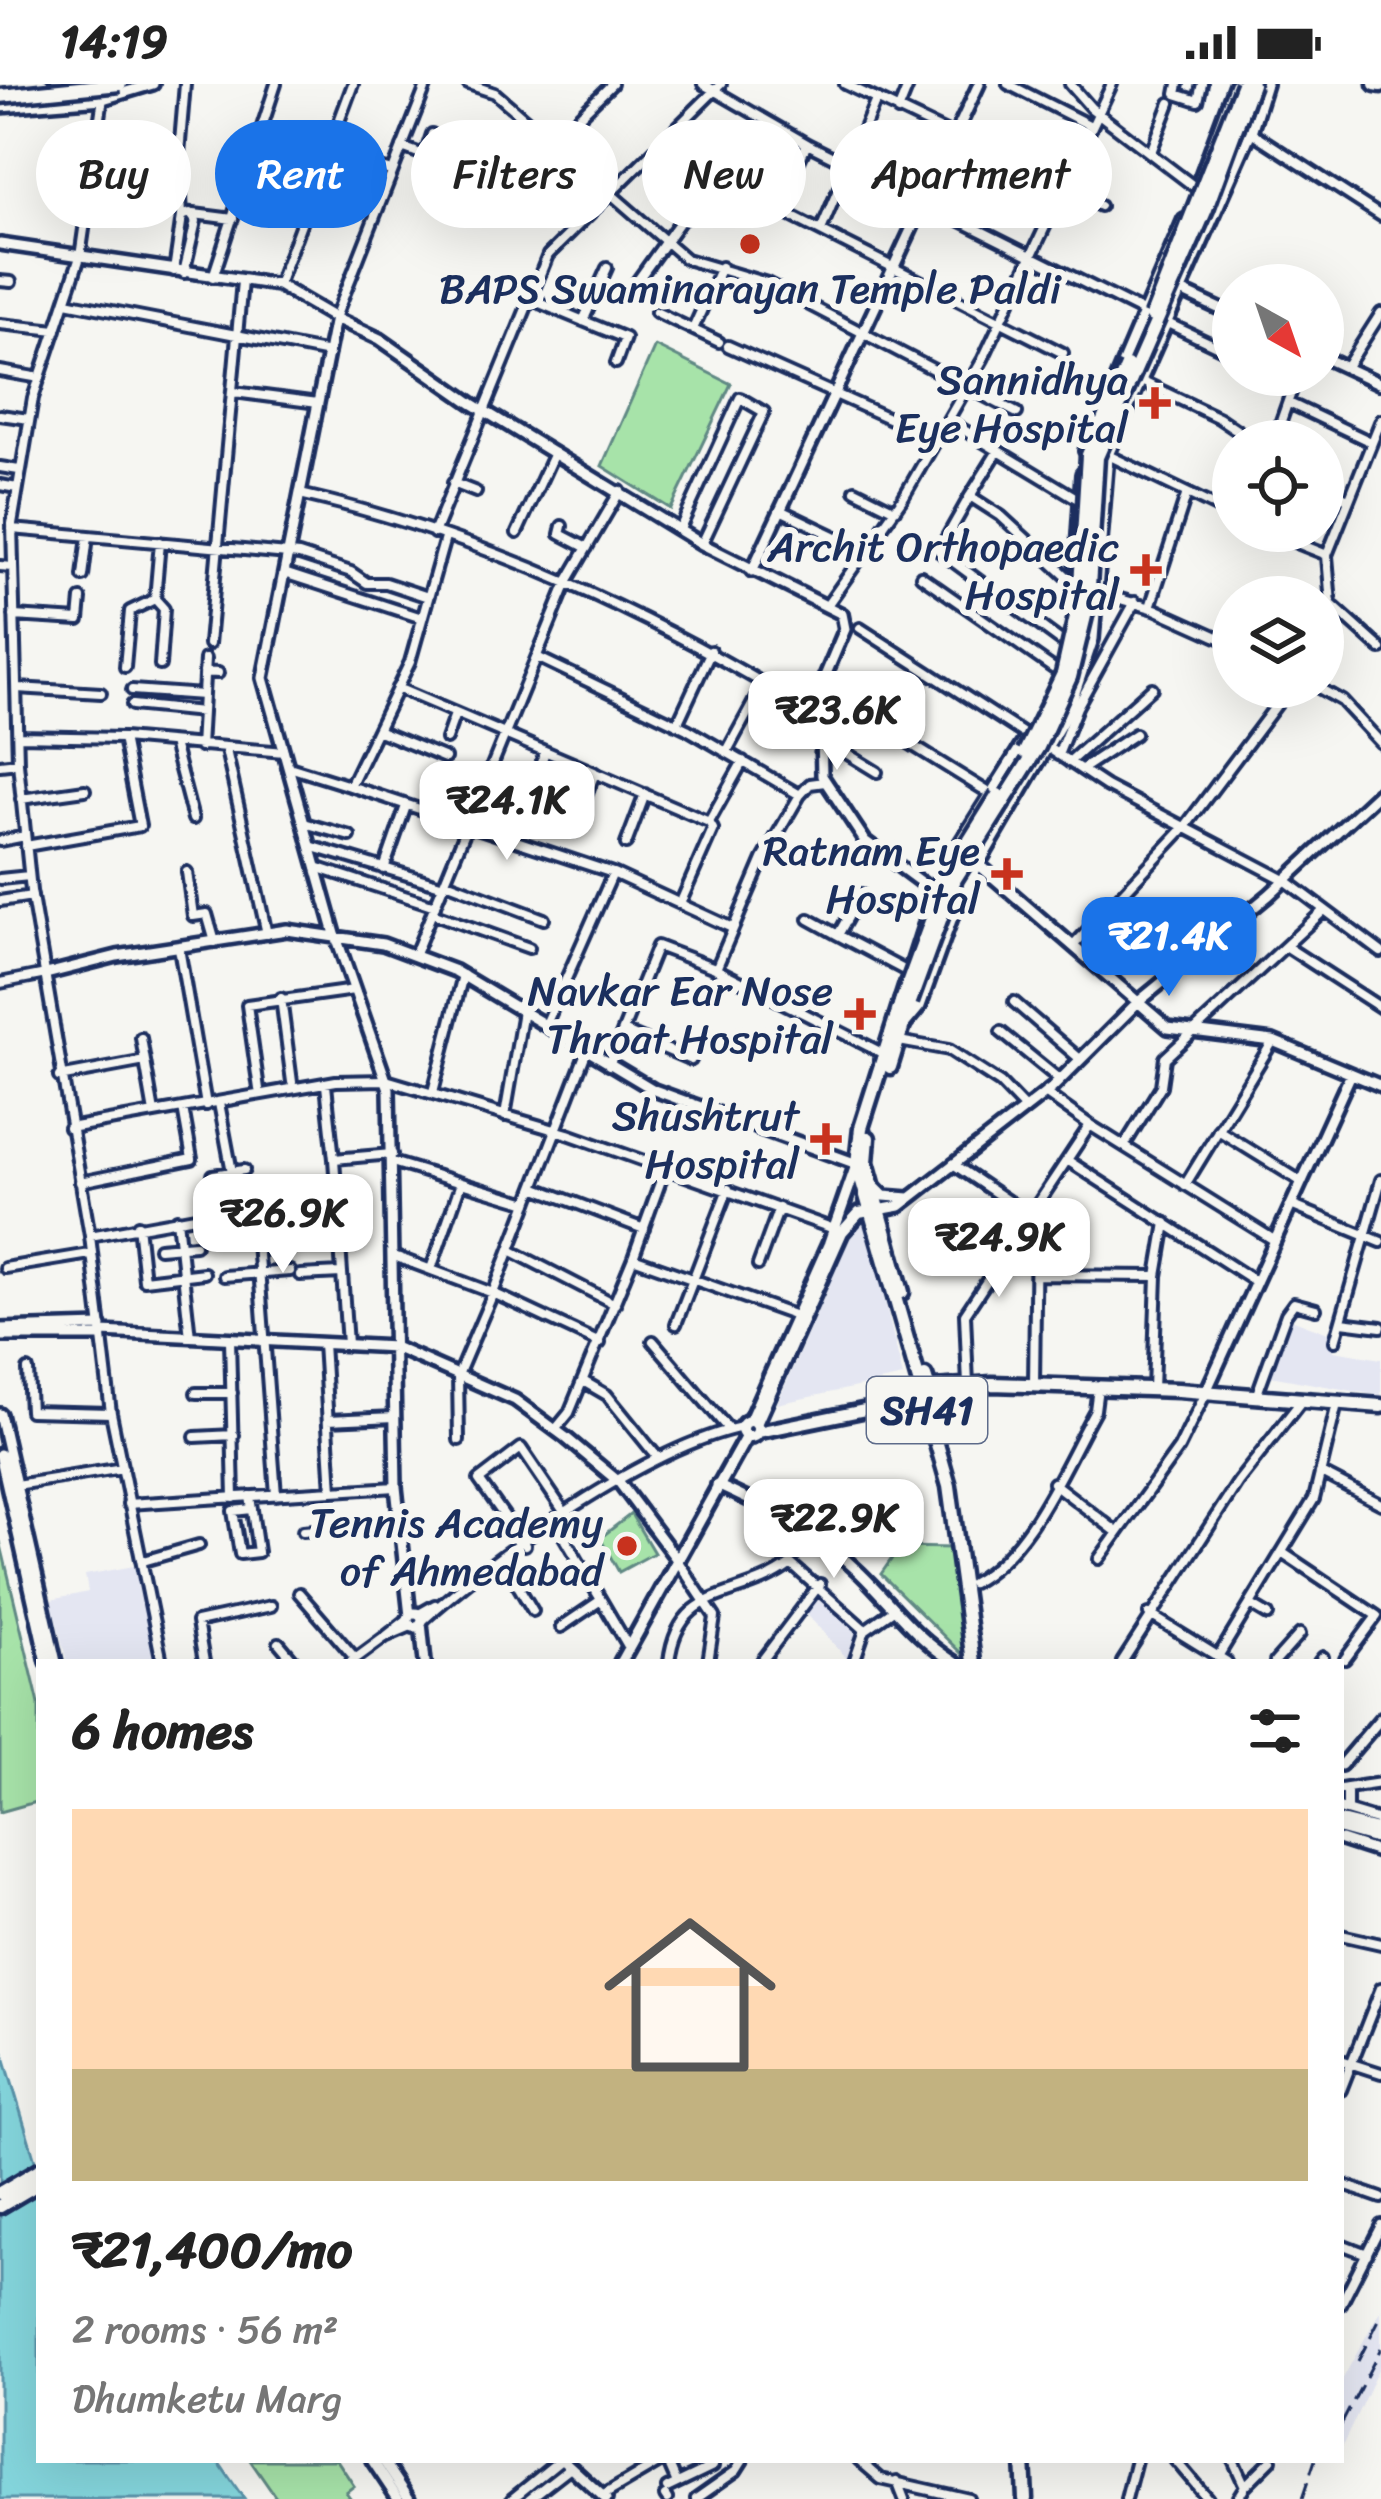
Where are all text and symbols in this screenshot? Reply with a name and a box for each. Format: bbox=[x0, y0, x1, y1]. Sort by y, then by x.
text: 14:19 bbox=[60, 2, 168, 82]
chip: Buy bbox=[36, 120, 191, 228]
chip: Rent bbox=[215, 120, 387, 228]
chip: Filters bbox=[411, 120, 618, 228]
chip: New bbox=[642, 120, 806, 228]
chip: Apartment bbox=[830, 120, 1112, 228]
marker: BAPS Swaminarayan Temple Paldi bbox=[737, 231, 763, 257]
place label: BAPS Swaminarayan Temple Paldi bbox=[439, 252, 1062, 326]
north arrow bbox=[1212, 264, 1344, 396]
map controls bbox=[1212, 264, 1344, 708]
place label: Sannidhya Eye Hospital bbox=[895, 343, 1129, 465]
marker: Sannidhya Eye Hospital bbox=[1139, 387, 1171, 419]
button: locate bbox=[1212, 420, 1344, 552]
place label: Archit Orthopaedic Hospital bbox=[767, 510, 1120, 632]
marker: Archit Orthopaedic Hospital bbox=[1130, 554, 1162, 586]
button: layers bbox=[1212, 576, 1344, 708]
pin: ₹23.6K bbox=[739, 671, 935, 773]
text: ₹23.6K bbox=[775, 675, 899, 744]
pin: ₹24.1K bbox=[409, 761, 605, 863]
text: ₹24.1K bbox=[447, 765, 567, 834]
place label: Ratnam Eye Hospital bbox=[763, 814, 981, 936]
marker: Ratnam Eye Hospital bbox=[991, 858, 1023, 890]
pin: ₹21.4K bbox=[1071, 897, 1267, 999]
text: ₹21.4K bbox=[1109, 901, 1229, 970]
place label: Navkar Ear Nose Throat Hospital bbox=[528, 954, 834, 1076]
marker: Navkar Ear Nose Throat Hospital bbox=[844, 998, 876, 1030]
place label: Shushtrut Hospital bbox=[612, 1079, 801, 1201]
marker: Shushtrut Hospital bbox=[810, 1123, 842, 1155]
pin: ₹26.9K bbox=[185, 1174, 381, 1276]
text: ₹26.9K bbox=[220, 1178, 346, 1247]
pin: ₹24.9K bbox=[901, 1198, 1097, 1300]
text: ₹24.9K bbox=[935, 1202, 1063, 1271]
road number: SH41 bbox=[867, 1377, 987, 1443]
pin: ₹22.9K bbox=[736, 1479, 932, 1581]
text: ₹22.9K bbox=[771, 1483, 897, 1552]
place label: Tennis Academy of Ahmedabad bbox=[309, 1486, 606, 1608]
marker: Tennis Academy of Ahmedabad bbox=[614, 1533, 640, 1559]
text: 6 homes bbox=[72, 1686, 253, 1776]
icon: filters bbox=[1242, 1698, 1308, 1764]
icon: home bbox=[582, 1887, 798, 2103]
text: ₹21,400/mo bbox=[72, 2205, 352, 2295]
text: 2 rooms · 56 m² bbox=[72, 2295, 338, 2364]
text: Dhumketu Marg bbox=[72, 2364, 343, 2433]

